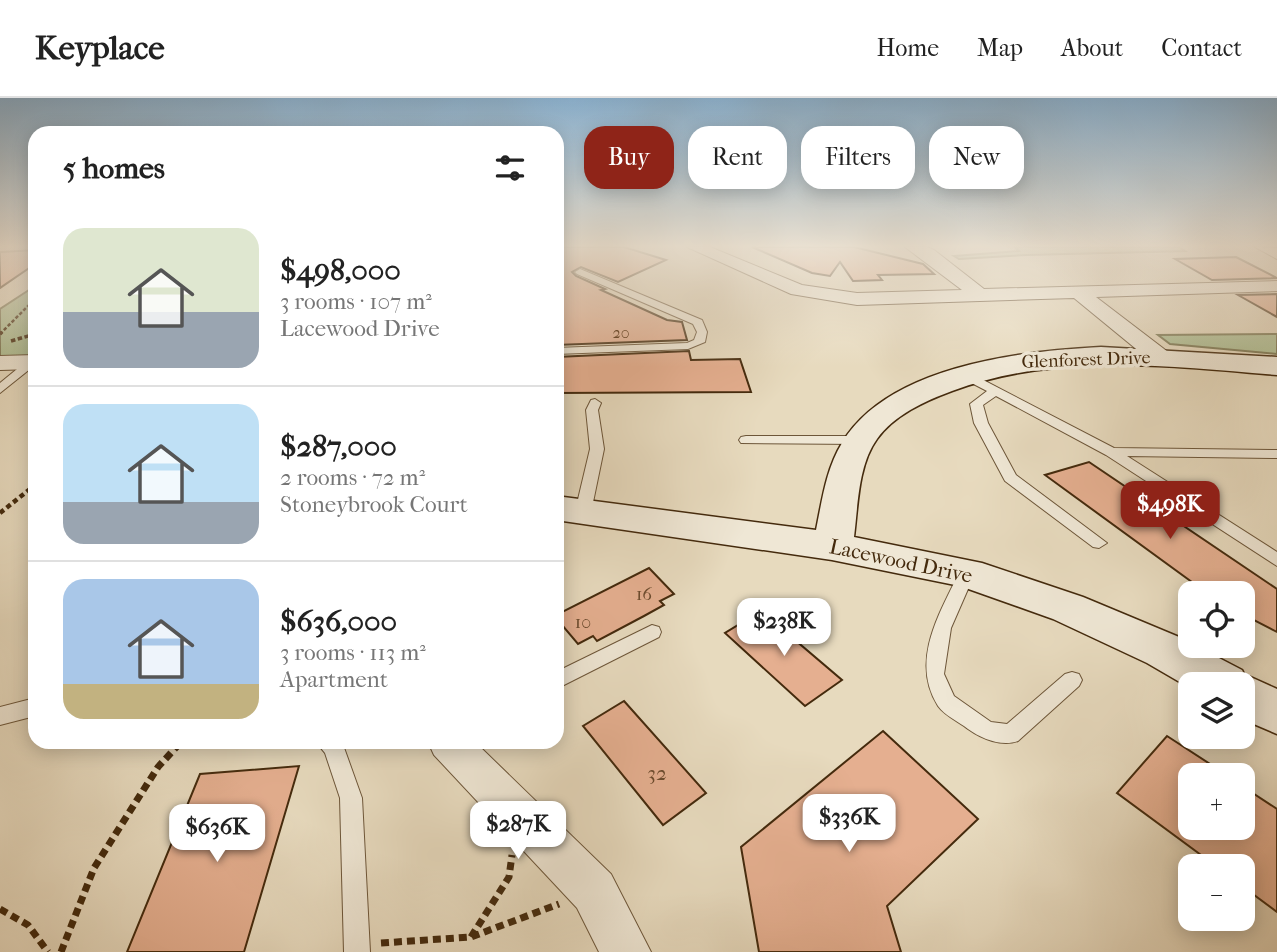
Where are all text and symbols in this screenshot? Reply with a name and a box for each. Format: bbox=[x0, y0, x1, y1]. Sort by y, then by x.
text: Keyplace bbox=[35, 29, 165, 68]
text: Home bbox=[877, 34, 939, 62]
text: Map bbox=[977, 34, 1023, 62]
text: About bbox=[1061, 34, 1123, 62]
text: Contact bbox=[1161, 34, 1242, 62]
chip: Buy bbox=[584, 126, 674, 189]
chip: Rent bbox=[688, 126, 787, 189]
chip: Filters bbox=[801, 126, 915, 189]
chip: New bbox=[929, 126, 1024, 189]
icon: filters bbox=[491, 149, 529, 187]
text: 5 homes bbox=[63, 151, 165, 186]
text: $498,000 bbox=[280, 253, 401, 288]
icon: home bbox=[119, 256, 203, 340]
text: 3 rooms · 107 m² bbox=[280, 288, 432, 315]
text: Lacewood Drive bbox=[280, 315, 440, 342]
house number: 20 bbox=[612, 323, 630, 342]
street label: Glenforest Drive bbox=[1021, 347, 1151, 373]
text: $287,000 bbox=[280, 429, 397, 464]
icon: home bbox=[119, 432, 203, 516]
text: 2 rooms · 72 m² bbox=[280, 464, 425, 491]
pin: $498K bbox=[1121, 482, 1219, 541]
text: $498K bbox=[1137, 490, 1203, 517]
text: Stoneybrook Court bbox=[280, 491, 468, 518]
street label: Lacewood Drive bbox=[827, 534, 975, 588]
map controls bbox=[1178, 581, 1255, 931]
button: locate bbox=[1178, 581, 1255, 658]
house number: 16 bbox=[636, 584, 652, 605]
pin: $238K bbox=[735, 598, 833, 658]
text: $636,000 bbox=[280, 604, 397, 639]
icon: home bbox=[119, 607, 203, 691]
text: $238K bbox=[753, 607, 815, 634]
house number: 10 bbox=[575, 612, 591, 633]
text: 3 rooms · 113 m² bbox=[280, 639, 426, 666]
text: Apartment bbox=[280, 666, 388, 693]
button: layers bbox=[1178, 672, 1255, 749]
house number: 32 bbox=[647, 761, 667, 785]
button: + bbox=[1178, 763, 1255, 840]
pin: $336K bbox=[800, 794, 898, 854]
pin: $287K bbox=[469, 802, 567, 861]
text: $336K bbox=[819, 803, 879, 830]
pin: $636K bbox=[168, 804, 266, 864]
text: $287K bbox=[486, 810, 550, 837]
text: $636K bbox=[185, 813, 249, 840]
button: − bbox=[1178, 854, 1255, 931]

